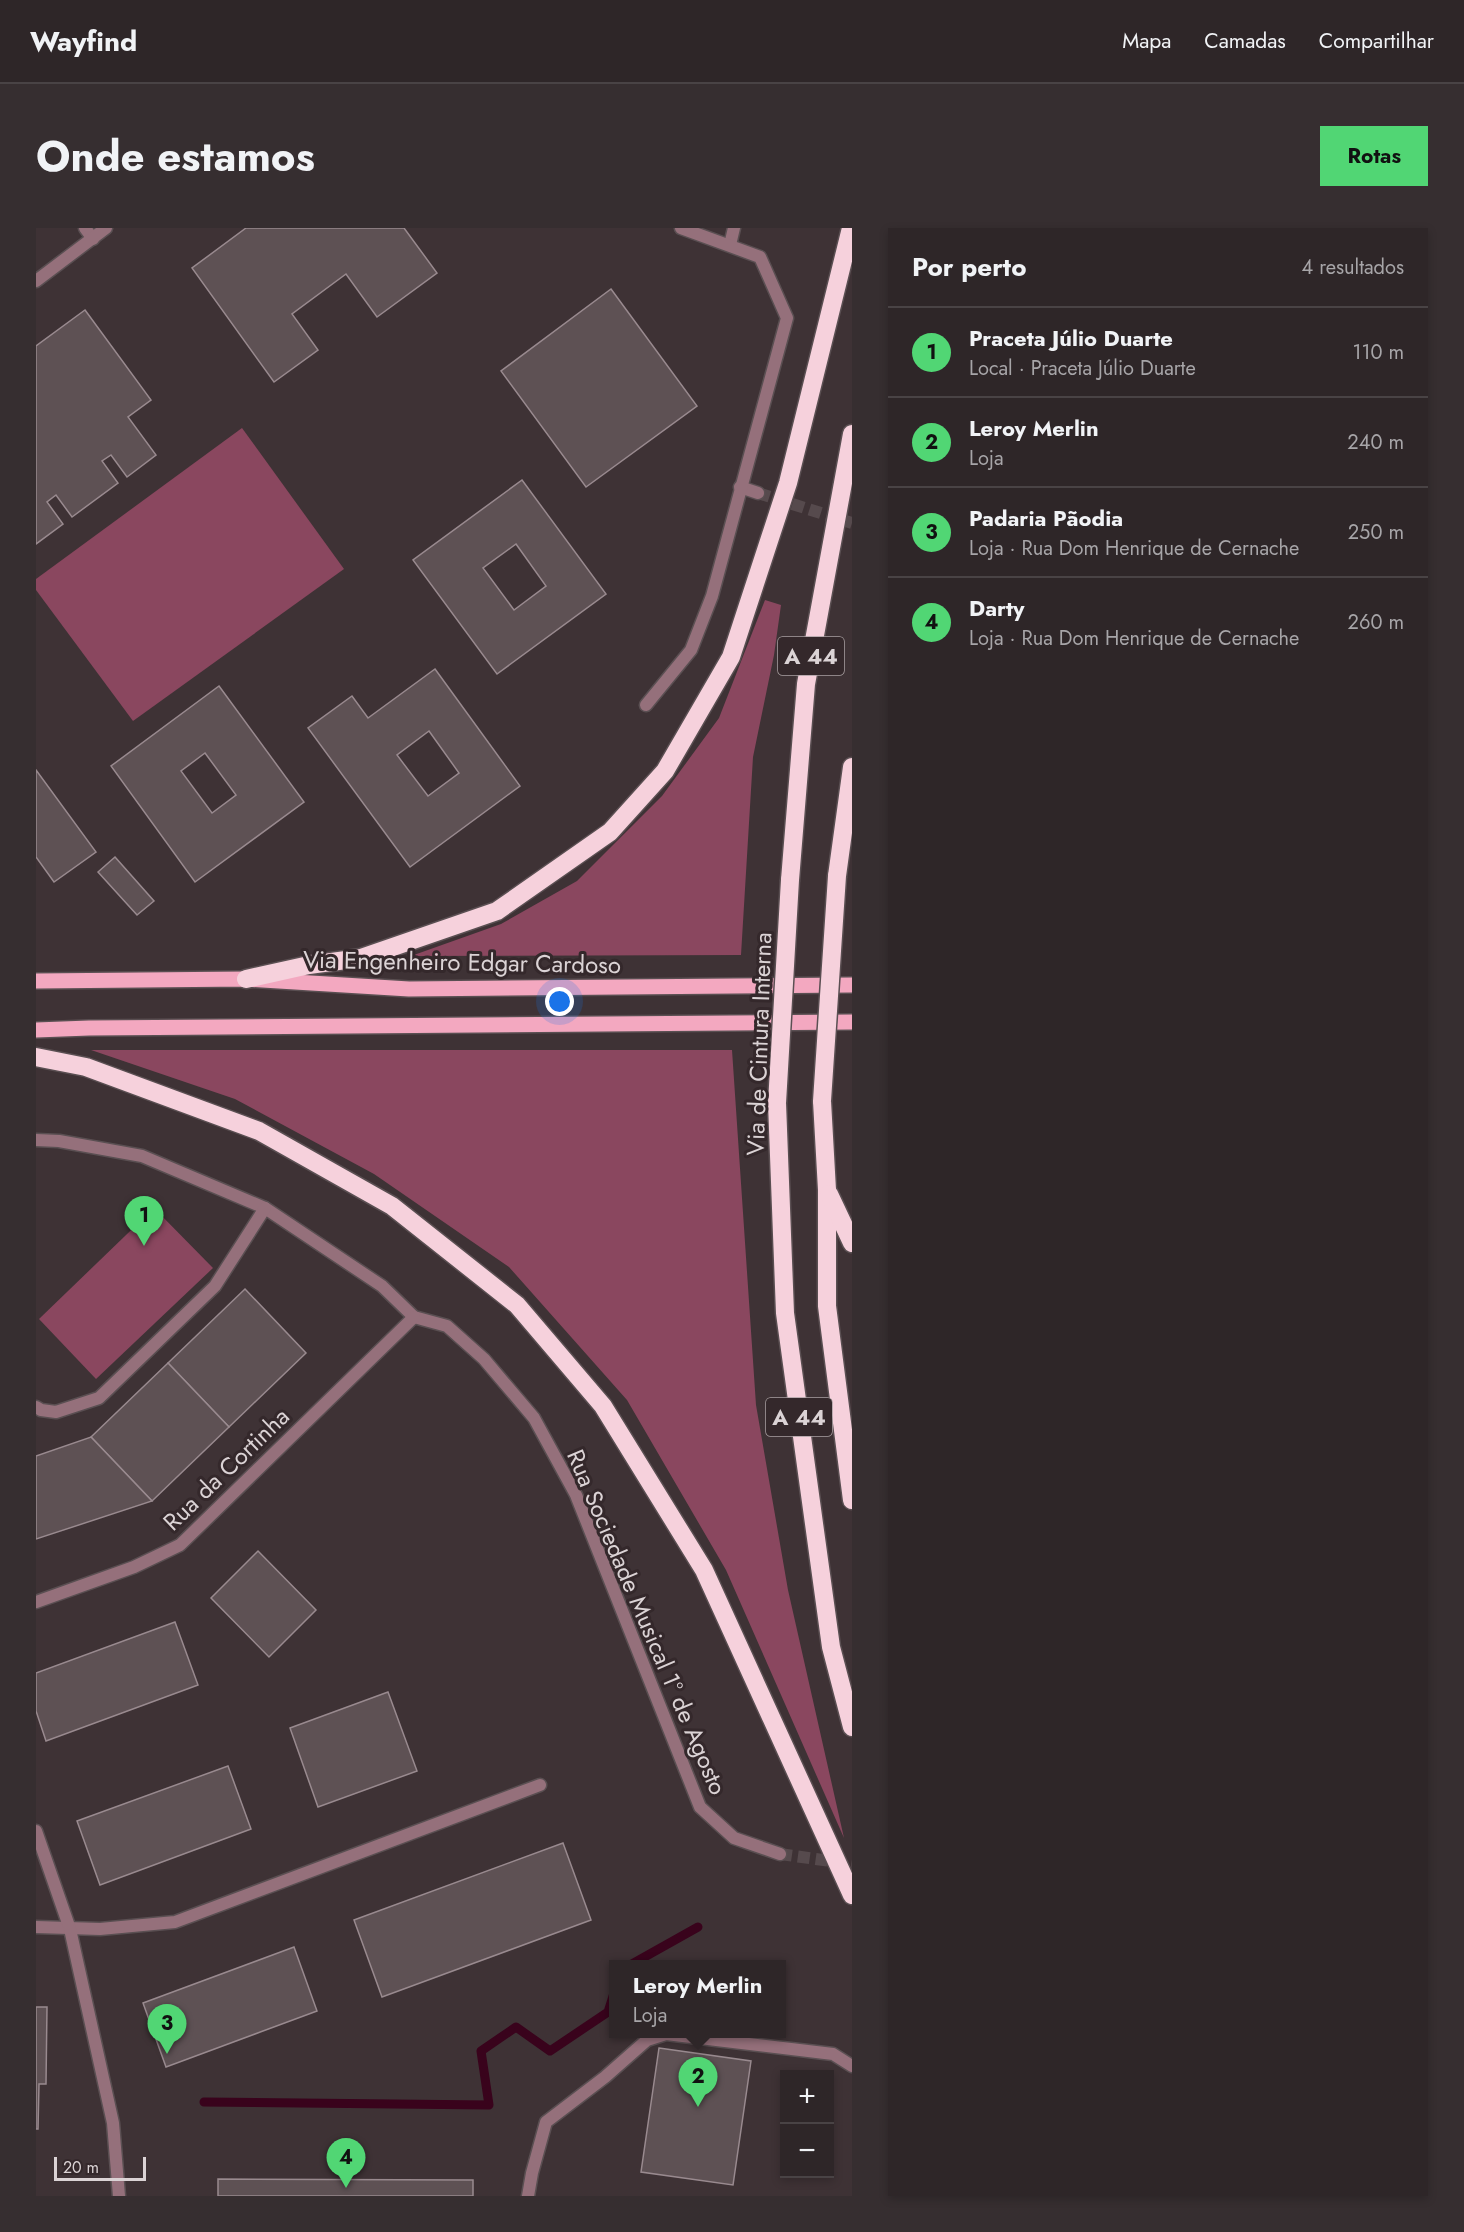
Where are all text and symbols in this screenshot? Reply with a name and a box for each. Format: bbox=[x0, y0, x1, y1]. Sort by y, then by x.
text: Wayfind bbox=[30, 21, 137, 62]
text: Mapa bbox=[1122, 26, 1171, 56]
text: Camadas bbox=[1204, 26, 1286, 56]
text: Compartilhar bbox=[1319, 26, 1434, 56]
text: Onde estamos bbox=[36, 126, 315, 187]
button: Rotas bbox=[1320, 126, 1428, 186]
text: Por perto bbox=[912, 248, 1026, 286]
text: 4 resultados bbox=[1302, 253, 1404, 282]
text: Praceta Júlio Duarte bbox=[969, 322, 1173, 354]
text: 1 bbox=[926, 338, 937, 367]
text: 110 m bbox=[1352, 338, 1404, 367]
text: Local · Praceta Júlio Duarte bbox=[969, 354, 1196, 383]
text: Leroy Merlin bbox=[969, 412, 1099, 444]
text: 2 bbox=[925, 428, 938, 457]
text: 240 m bbox=[1347, 428, 1404, 457]
text: Loja bbox=[969, 444, 1004, 473]
text: Padaria Pãodia bbox=[969, 502, 1123, 534]
text: 3 bbox=[925, 518, 938, 547]
text: 250 m bbox=[1348, 518, 1404, 547]
text: Loja · Rua Dom Henrique de Cernache bbox=[969, 534, 1299, 563]
text: Darty bbox=[969, 592, 1024, 624]
text: 4 bbox=[925, 608, 938, 637]
text: 260 m bbox=[1348, 608, 1404, 637]
text: Loja · Rua Dom Henrique de Cernache bbox=[969, 624, 1299, 653]
road number: A 44 bbox=[778, 637, 844, 675]
street label: Via de Cintura Interna bbox=[738, 932, 780, 1156]
street label: Via Engenheiro Edgar Cardoso bbox=[303, 942, 621, 982]
your location bbox=[545, 987, 574, 1016]
pin: 1 bbox=[124, 1196, 164, 1246]
road number: A 44 bbox=[766, 1398, 832, 1436]
street label: Rua da Cortinha bbox=[155, 1400, 297, 1538]
street label: Rua Sociedade Musical 1º de Agosto bbox=[558, 1444, 736, 1800]
popup bbox=[609, 1960, 786, 2038]
text: Leroy Merlin bbox=[633, 1969, 762, 2001]
text: Loja bbox=[633, 2001, 667, 2030]
pin: 3 bbox=[148, 2004, 186, 2054]
pin: 2 bbox=[678, 2058, 718, 2107]
map controls bbox=[780, 2070, 834, 2178]
button: + bbox=[780, 2070, 834, 2124]
button: − bbox=[780, 2124, 834, 2178]
pin: 4 bbox=[326, 2138, 366, 2188]
scale bar bbox=[54, 2154, 146, 2182]
text: 20 m bbox=[63, 2156, 99, 2179]

